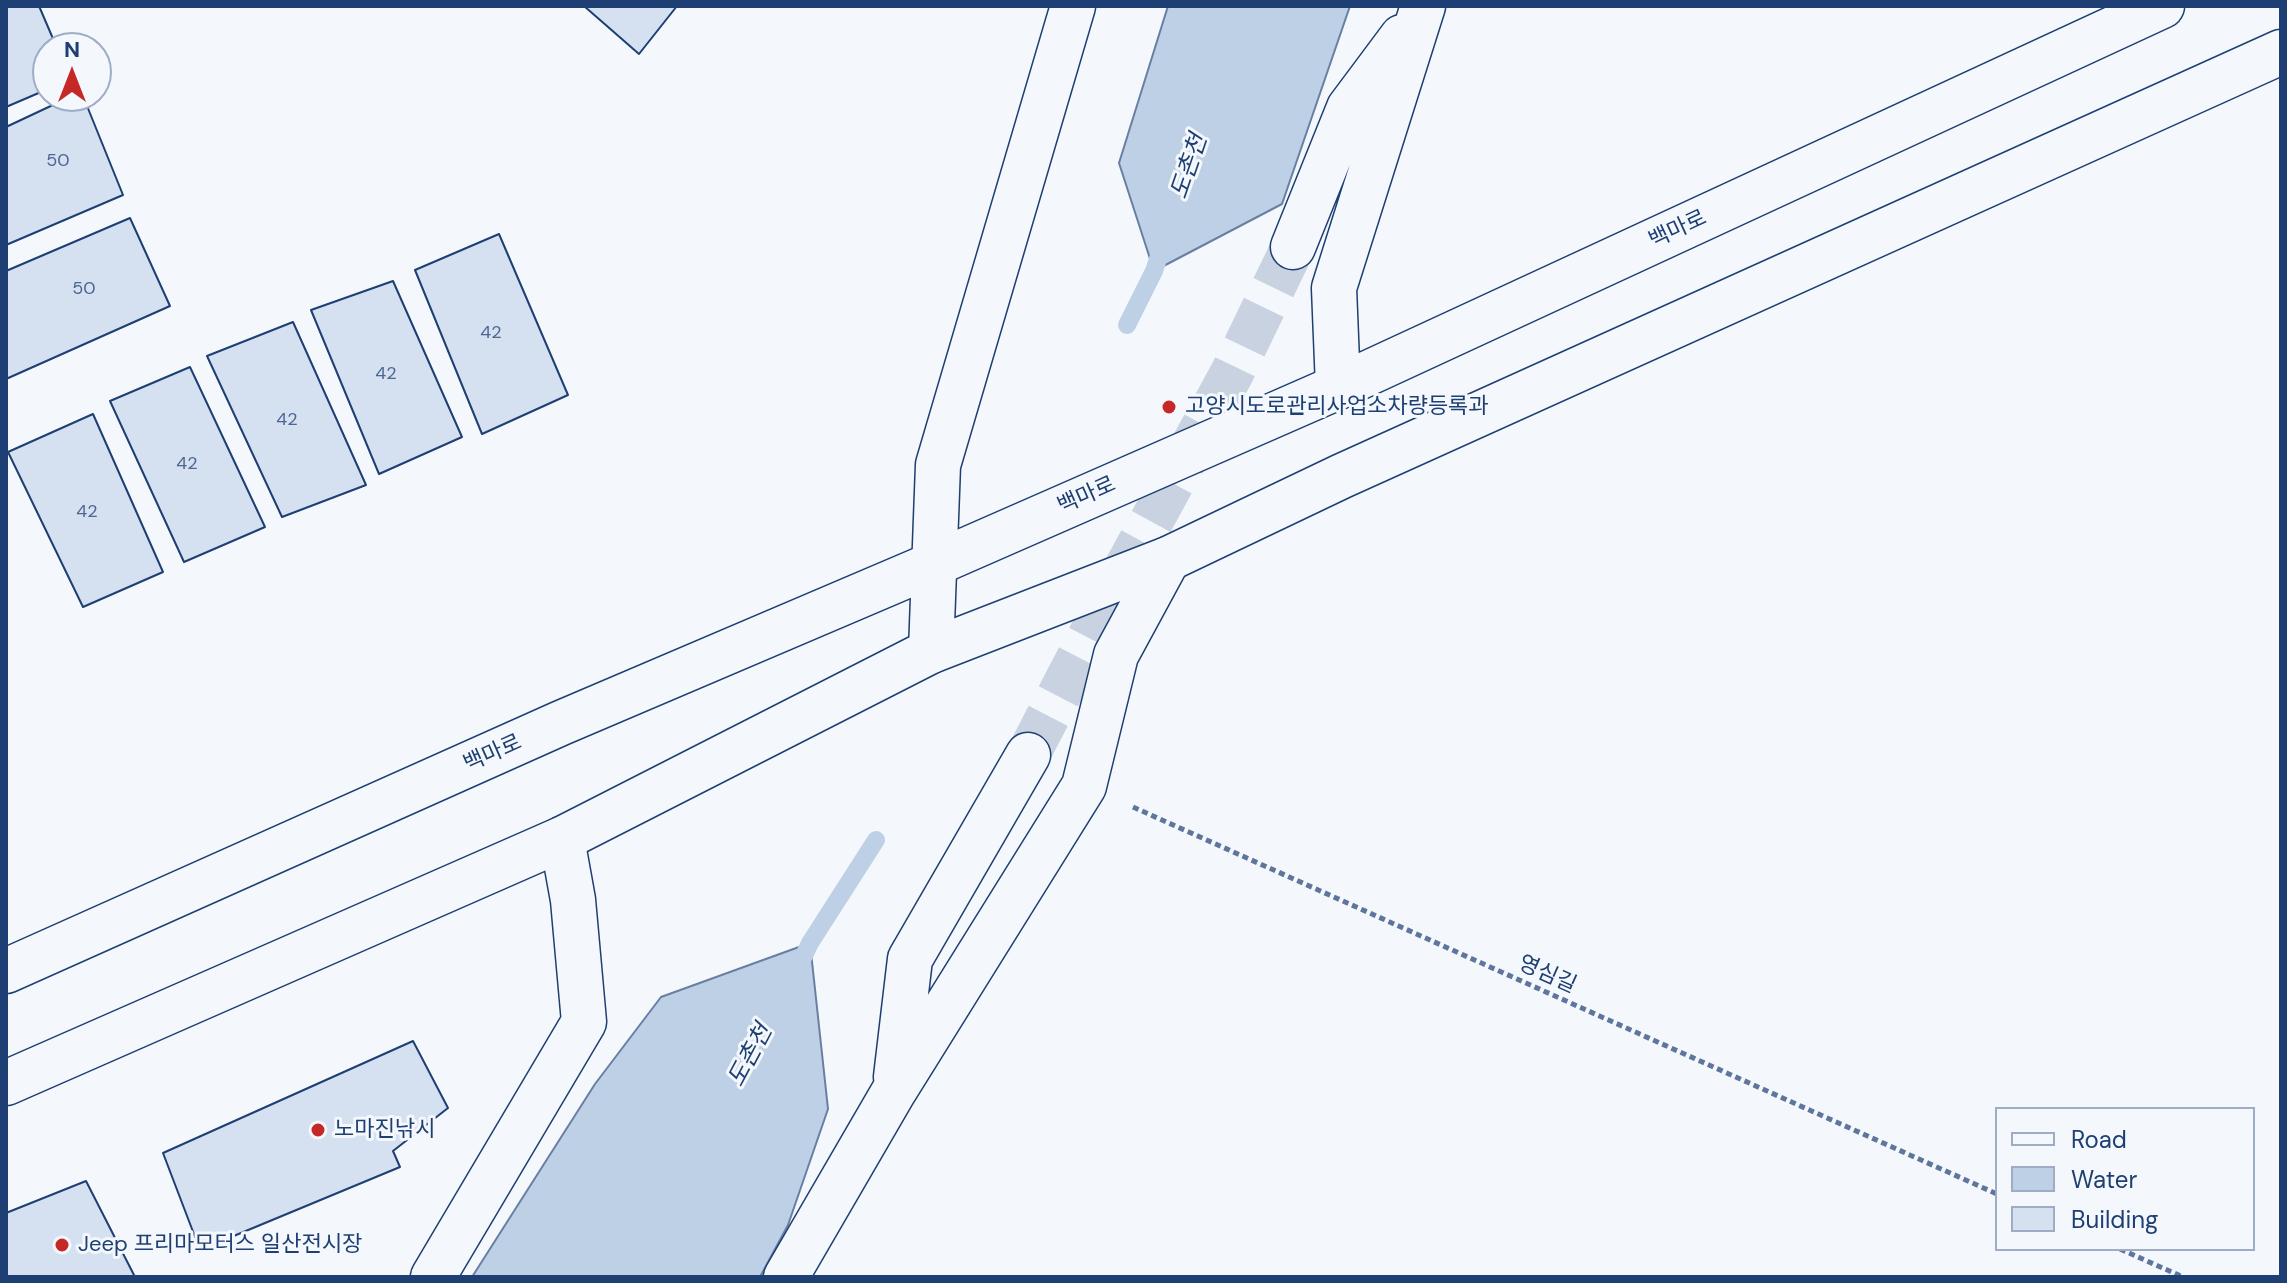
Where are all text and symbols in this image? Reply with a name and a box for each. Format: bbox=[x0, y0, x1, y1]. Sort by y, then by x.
north arrow bbox=[32, 32, 112, 112]
text: N bbox=[64, 35, 80, 64]
water label: 도촌천 bbox=[1166, 131, 1214, 203]
house number: 50 bbox=[46, 150, 70, 172]
street label: 백마로 bbox=[1645, 205, 1711, 255]
house number: 50 bbox=[72, 278, 96, 300]
house number: 42 bbox=[480, 322, 502, 344]
house number: 42 bbox=[375, 363, 397, 385]
place label: 고양시도로관리사업소차량등록과 bbox=[1185, 394, 1489, 420]
marker: 고양시도로관리사업소차량등록과 bbox=[1160, 398, 1178, 416]
house number: 42 bbox=[276, 409, 298, 431]
house number: 42 bbox=[176, 453, 198, 475]
street label: 백마로 bbox=[1054, 472, 1120, 520]
house number: 42 bbox=[76, 501, 98, 523]
street label: 백마로 bbox=[460, 730, 526, 778]
street label: 영심길 bbox=[1514, 951, 1580, 999]
water label: 도촌천 bbox=[723, 1020, 779, 1092]
legend bbox=[1995, 1107, 2255, 1251]
place label: 노마진낚시 bbox=[334, 1117, 435, 1143]
marker: 노마진낚시 bbox=[309, 1121, 327, 1139]
text: Road bbox=[2071, 1124, 2127, 1155]
text: Water bbox=[2071, 1164, 2137, 1195]
text: Building bbox=[2071, 1204, 2158, 1235]
place label: Jeep 프리마모터스 일산전시장 bbox=[78, 1232, 362, 1258]
marker: Jeep 프리마모터스 일산전시장 bbox=[53, 1236, 71, 1254]

